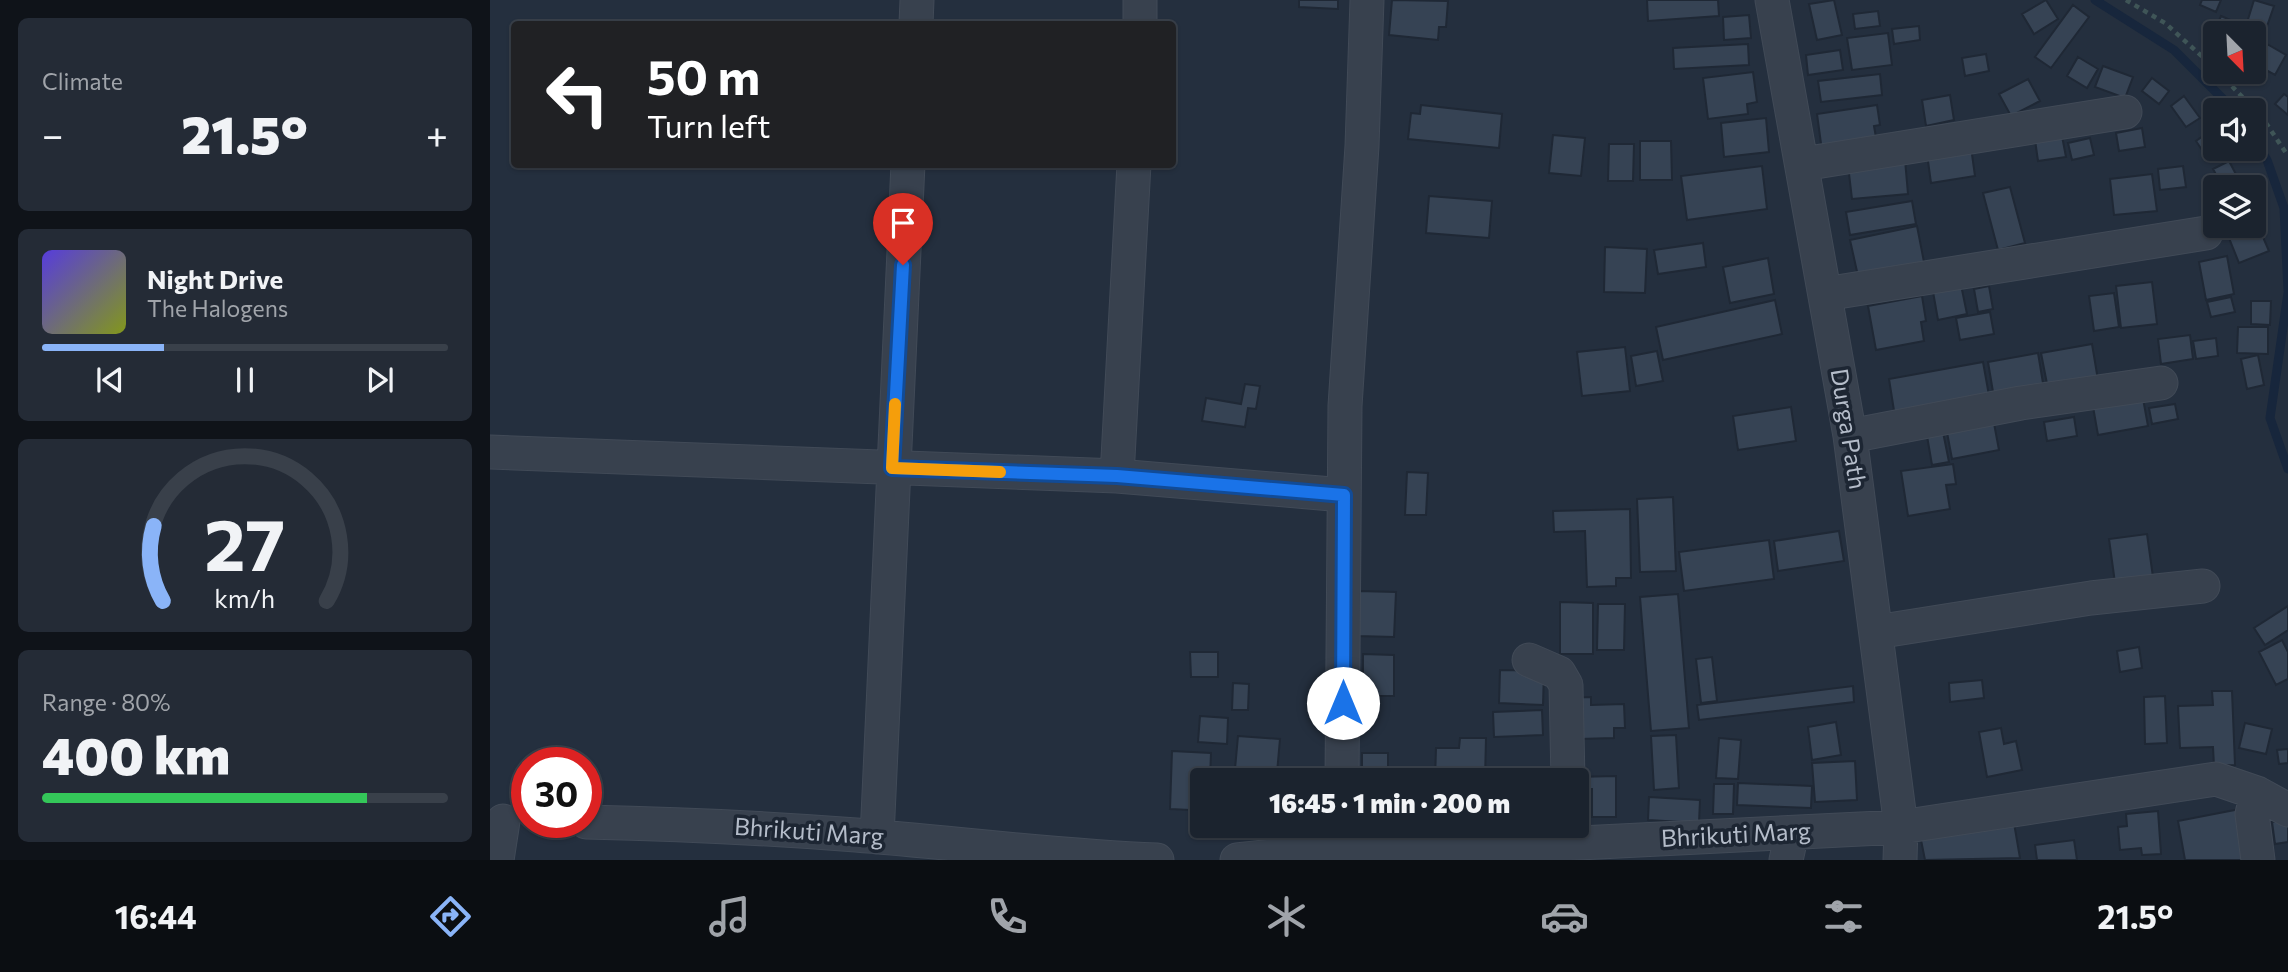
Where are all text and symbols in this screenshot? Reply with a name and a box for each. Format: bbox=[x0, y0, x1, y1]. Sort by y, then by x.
north arrow bbox=[2203, 21, 2266, 84]
map controls bbox=[2203, 21, 2266, 238]
text: 50 m bbox=[647, 45, 760, 105]
icon: left bbox=[532, 49, 623, 140]
text: Climate bbox=[42, 67, 123, 95]
button: sound bbox=[2203, 98, 2266, 161]
text: 21.5° bbox=[181, 101, 308, 165]
text: Turn left bbox=[647, 105, 771, 145]
text: − bbox=[42, 110, 64, 157]
text: + bbox=[426, 110, 448, 157]
button: layers bbox=[2203, 175, 2266, 238]
pin bbox=[873, 193, 933, 265]
icon: arrive bbox=[884, 204, 922, 242]
text: Night Drive bbox=[147, 263, 283, 294]
text: The Halogens bbox=[147, 294, 288, 322]
icon: previous bbox=[91, 361, 129, 399]
icon: pause bbox=[226, 361, 264, 399]
icon: next bbox=[361, 361, 399, 399]
street label: Durga Path bbox=[1826, 366, 1873, 491]
text: 27 bbox=[205, 498, 285, 587]
text: km/h bbox=[215, 583, 275, 613]
position arrow bbox=[1306, 666, 1380, 740]
text: Range · 80% bbox=[42, 688, 170, 716]
text: 400 km bbox=[42, 722, 230, 786]
speed limit sign: 30 bbox=[511, 747, 602, 838]
text: 16:45 · 1 min · 200 m bbox=[1269, 787, 1510, 818]
street label: Bhrikuti Marg bbox=[733, 811, 885, 850]
street label: Bhrikuti Marg bbox=[1660, 815, 1812, 852]
icon: directions bbox=[426, 892, 475, 941]
icon: music bbox=[705, 892, 754, 941]
icon: phone bbox=[983, 892, 1032, 941]
icon: climate bbox=[1262, 892, 1311, 941]
icon: car bbox=[1540, 892, 1589, 941]
icon: filters bbox=[1819, 892, 1868, 941]
text: 16:44 bbox=[115, 896, 197, 936]
text: 21.5° bbox=[2097, 896, 2173, 936]

